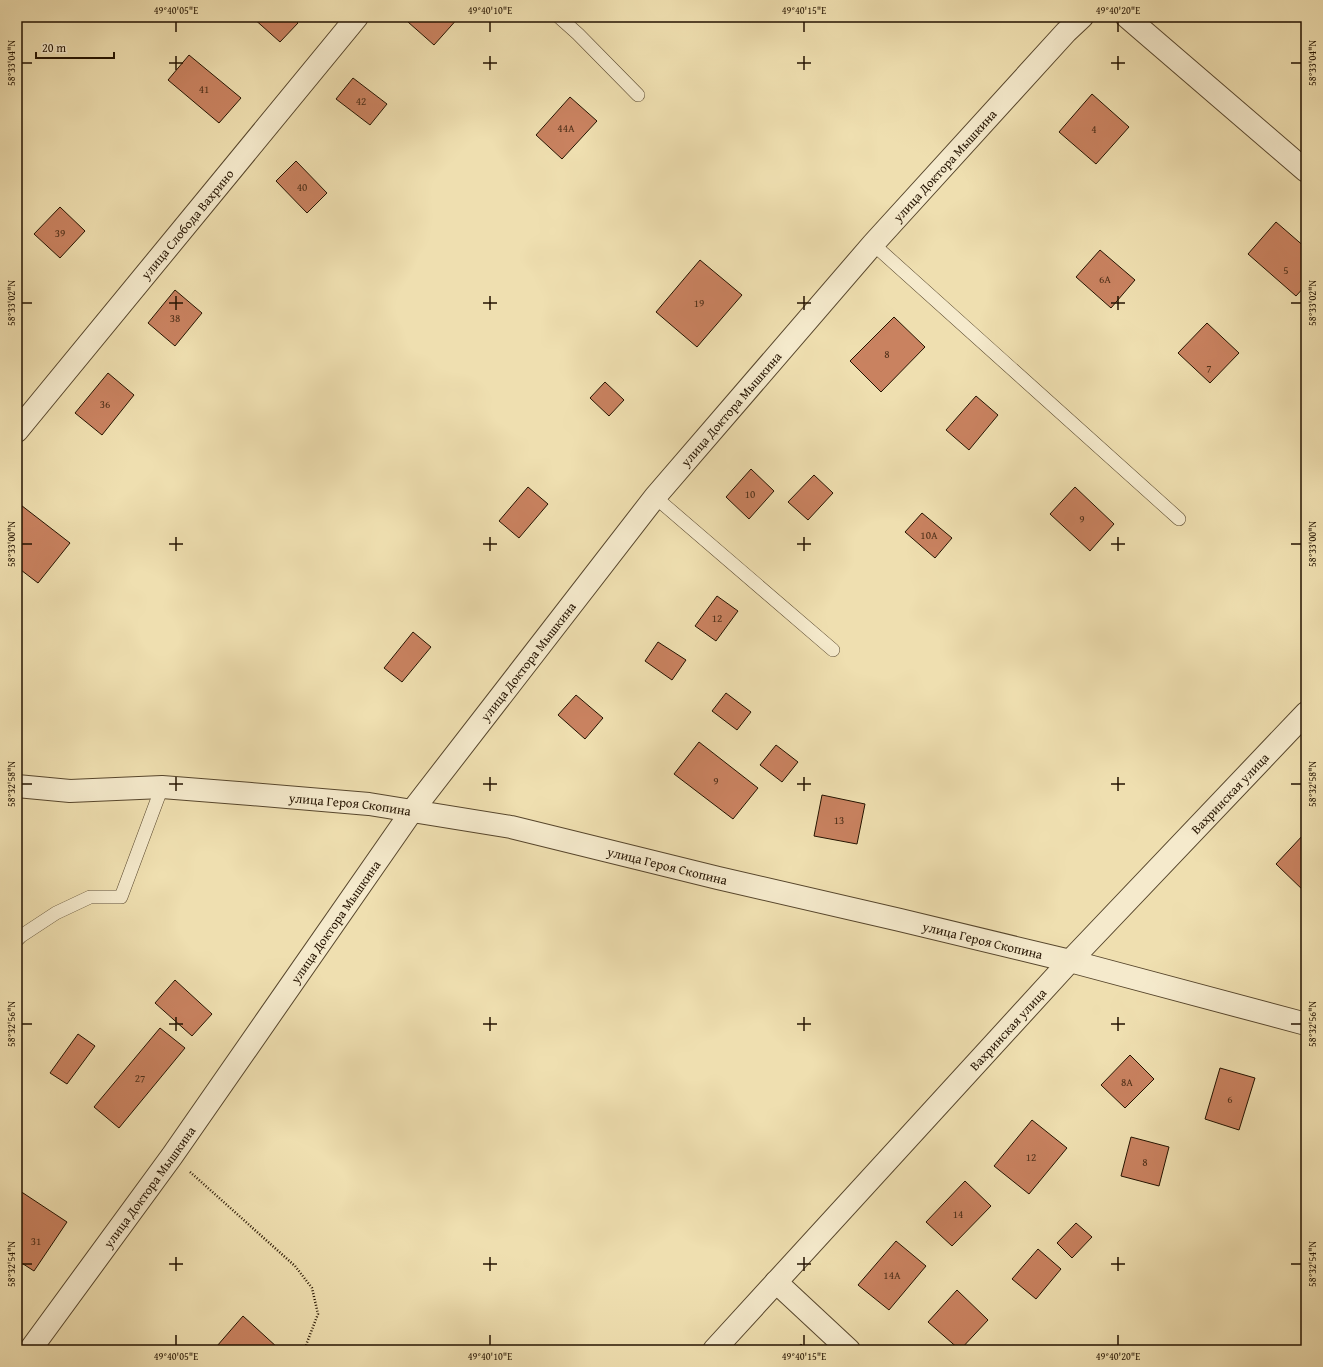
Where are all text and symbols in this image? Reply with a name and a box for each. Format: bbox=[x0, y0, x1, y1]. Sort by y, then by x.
text: 49°40'05"E bbox=[154, 3, 198, 18]
text: 49°40'10"E bbox=[468, 3, 512, 18]
text: 49°40'15"E bbox=[782, 3, 826, 18]
text: 49°40'20"E bbox=[1096, 3, 1140, 18]
scale bar bbox=[36, 34, 114, 60]
text: 20 m bbox=[42, 39, 66, 56]
text: 58°33'04"N bbox=[4, 40, 19, 86]
text: 58°33'04"N bbox=[1305, 40, 1320, 86]
house number: 41 bbox=[199, 81, 209, 97]
house number: 42 bbox=[356, 93, 366, 109]
street label: улица Доктора Мышкина bbox=[888, 105, 1002, 227]
house number: 44А bbox=[557, 120, 575, 136]
house number: 4 bbox=[1091, 121, 1097, 137]
street label: улица Слобода Вахрино bbox=[136, 165, 239, 284]
house number: 40 bbox=[297, 179, 307, 195]
house number: 39 bbox=[55, 225, 65, 241]
house number: 5 bbox=[1283, 262, 1289, 278]
house number: 6А bbox=[1099, 271, 1111, 287]
text: 58°33'02"N bbox=[4, 280, 19, 326]
text: 58°33'02"N bbox=[1305, 280, 1320, 326]
house number: 19 bbox=[694, 295, 704, 311]
house number: 38 bbox=[170, 310, 180, 326]
house number: 8 bbox=[884, 346, 890, 362]
street label: улица Доктора Мышкина bbox=[676, 347, 787, 472]
house number: 7 bbox=[1206, 360, 1212, 376]
house number: 36 bbox=[100, 396, 110, 412]
house number: 10 bbox=[745, 486, 755, 502]
house number: 9 bbox=[1079, 511, 1085, 527]
text: 58°33'00"N bbox=[4, 521, 19, 567]
text: 58°33'00"N bbox=[1305, 521, 1320, 567]
house number: 10А bbox=[920, 527, 938, 543]
street label: улица Доктора Мышкина bbox=[475, 597, 581, 726]
house number: 12 bbox=[712, 610, 722, 626]
street label: Вахринская улица bbox=[1187, 748, 1274, 838]
text: 58°32'58"N bbox=[4, 761, 19, 807]
text: 58°32'58"N bbox=[1305, 761, 1320, 807]
house number: 9 bbox=[713, 773, 719, 789]
street label: улица Героя Скопина bbox=[287, 788, 413, 821]
house number: 13 bbox=[834, 812, 844, 828]
street label: улица Героя Скопина bbox=[604, 842, 730, 890]
street label: улица Доктора Мышкина bbox=[285, 856, 386, 988]
street label: улица Героя Скопина bbox=[920, 917, 1045, 964]
street label: Вахринская улица bbox=[965, 983, 1051, 1075]
text: 58°32'56"N bbox=[4, 1001, 19, 1047]
text: 58°32'56"N bbox=[1305, 1001, 1320, 1047]
house number: 27 bbox=[135, 1070, 145, 1086]
house number: 8А bbox=[1121, 1074, 1133, 1090]
house number: 6 bbox=[1227, 1091, 1233, 1107]
street label: улица Доктора Мышкина bbox=[98, 1122, 200, 1253]
house number: 12 bbox=[1026, 1149, 1036, 1165]
house number: 8 bbox=[1142, 1154, 1148, 1170]
house number: 14 bbox=[953, 1206, 963, 1222]
house number: 31 bbox=[31, 1233, 41, 1249]
text: 58°32'54"N bbox=[4, 1241, 19, 1287]
text: 58°32'54"N bbox=[1305, 1241, 1320, 1287]
house number: 14А bbox=[883, 1267, 901, 1283]
text: 49°40'05"E bbox=[154, 1349, 198, 1364]
text: 49°40'10"E bbox=[468, 1349, 512, 1364]
text: 49°40'15"E bbox=[782, 1349, 826, 1364]
text: 49°40'20"E bbox=[1096, 1349, 1140, 1364]

